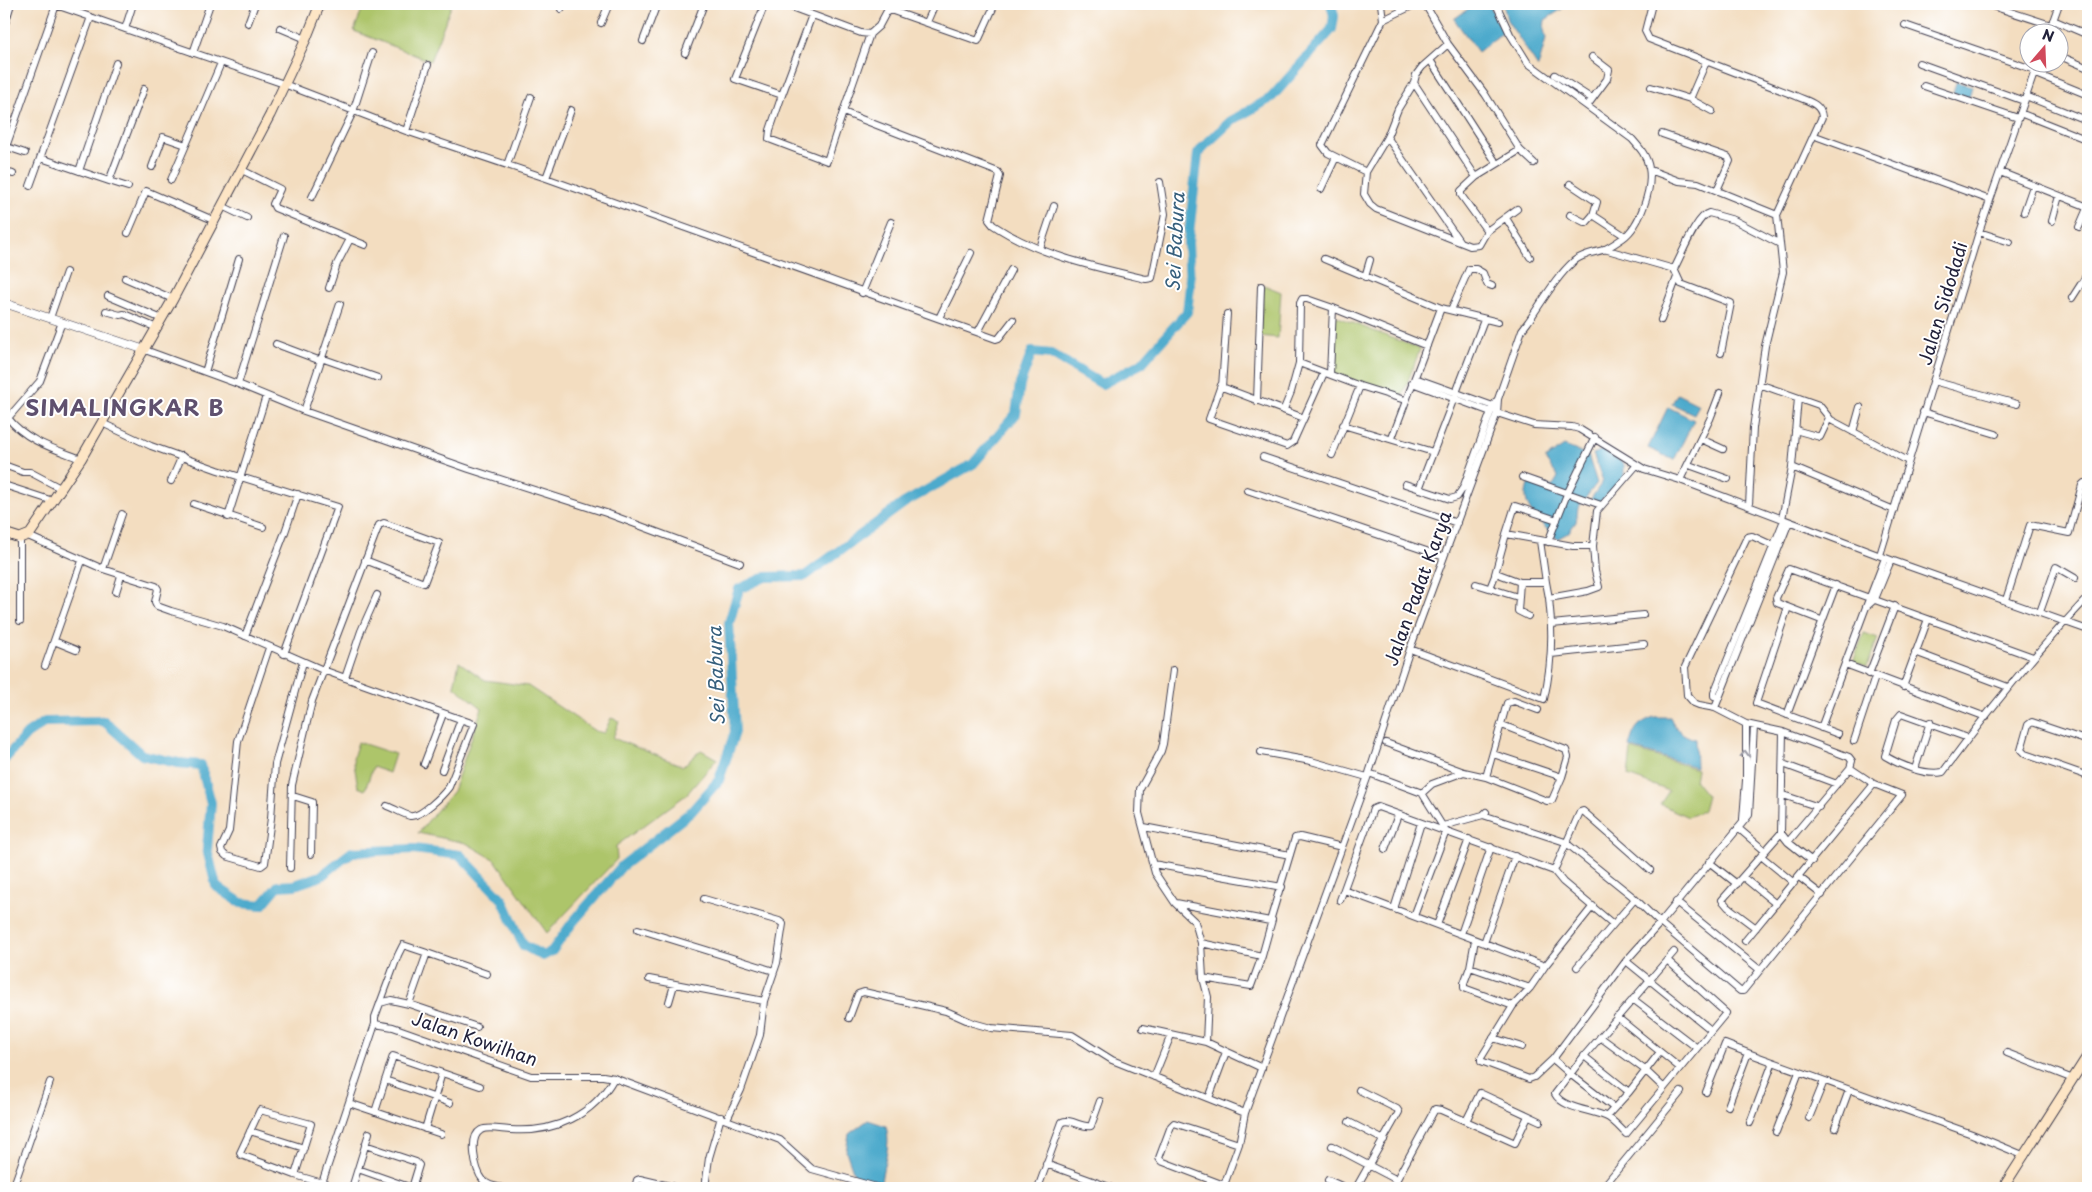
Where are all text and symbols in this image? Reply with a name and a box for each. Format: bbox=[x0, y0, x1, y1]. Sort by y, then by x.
north arrow bbox=[2020, 22, 2070, 72]
text: N bbox=[2040, 24, 2057, 47]
water label: Sei Babura bbox=[1157, 190, 1191, 292]
street label: Jalan Sidodadi bbox=[1910, 238, 1974, 368]
district label: SIMALINGKAR B bbox=[25, 390, 225, 423]
street label: Jalan Padat Karya bbox=[1376, 506, 1458, 669]
water label: Sei Babura bbox=[699, 625, 731, 726]
one-way arrow bbox=[1740, 750, 1751, 758]
street label: Jalan Kowilhan bbox=[408, 1004, 542, 1072]

